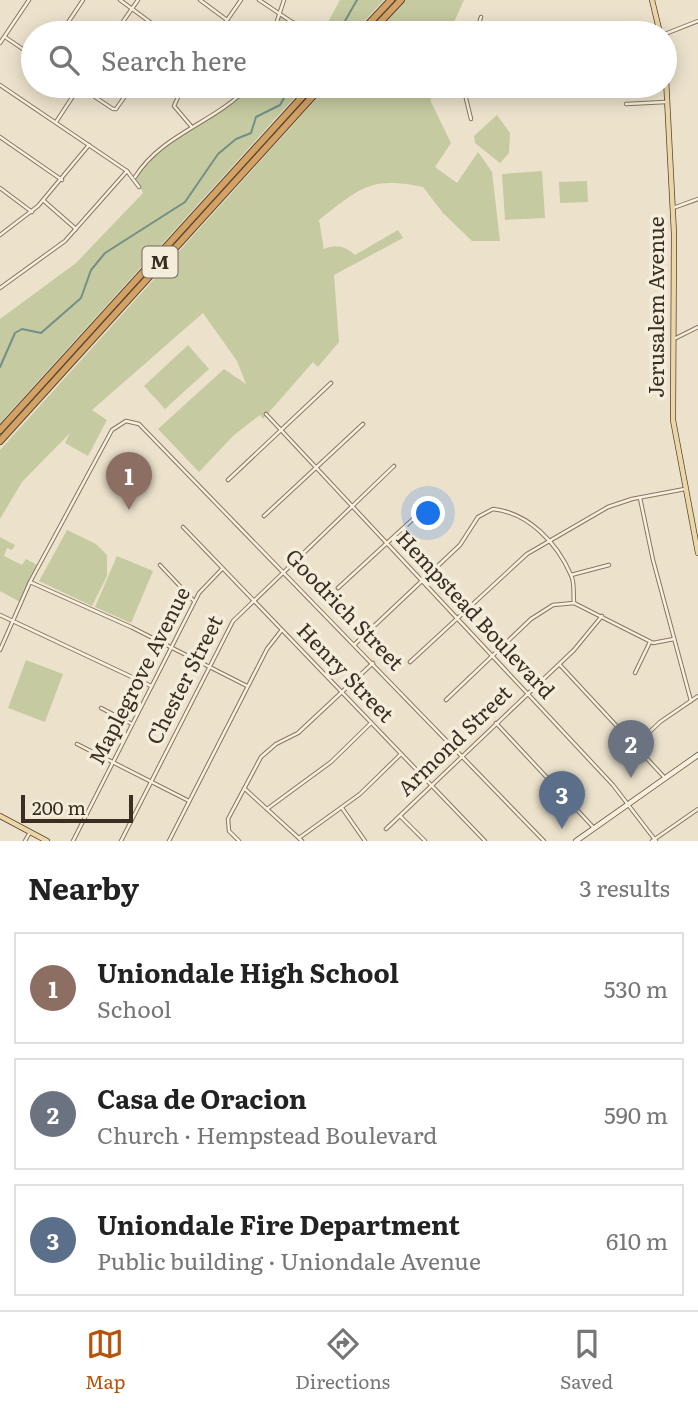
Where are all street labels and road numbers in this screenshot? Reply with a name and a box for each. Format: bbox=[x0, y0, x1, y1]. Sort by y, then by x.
street label: Jerusalem Avenue bbox=[639, 216, 670, 398]
road number: M bbox=[142, 246, 178, 278]
street label: Hempstead Boulevard bbox=[390, 522, 563, 705]
street label: Goodrich Street bbox=[280, 540, 412, 676]
street label: Maplegrove Avenue bbox=[79, 580, 196, 769]
street label: Chester Street bbox=[137, 608, 229, 749]
street label: Henry Street bbox=[291, 614, 403, 728]
street label: Armond Street bbox=[389, 676, 518, 802]

